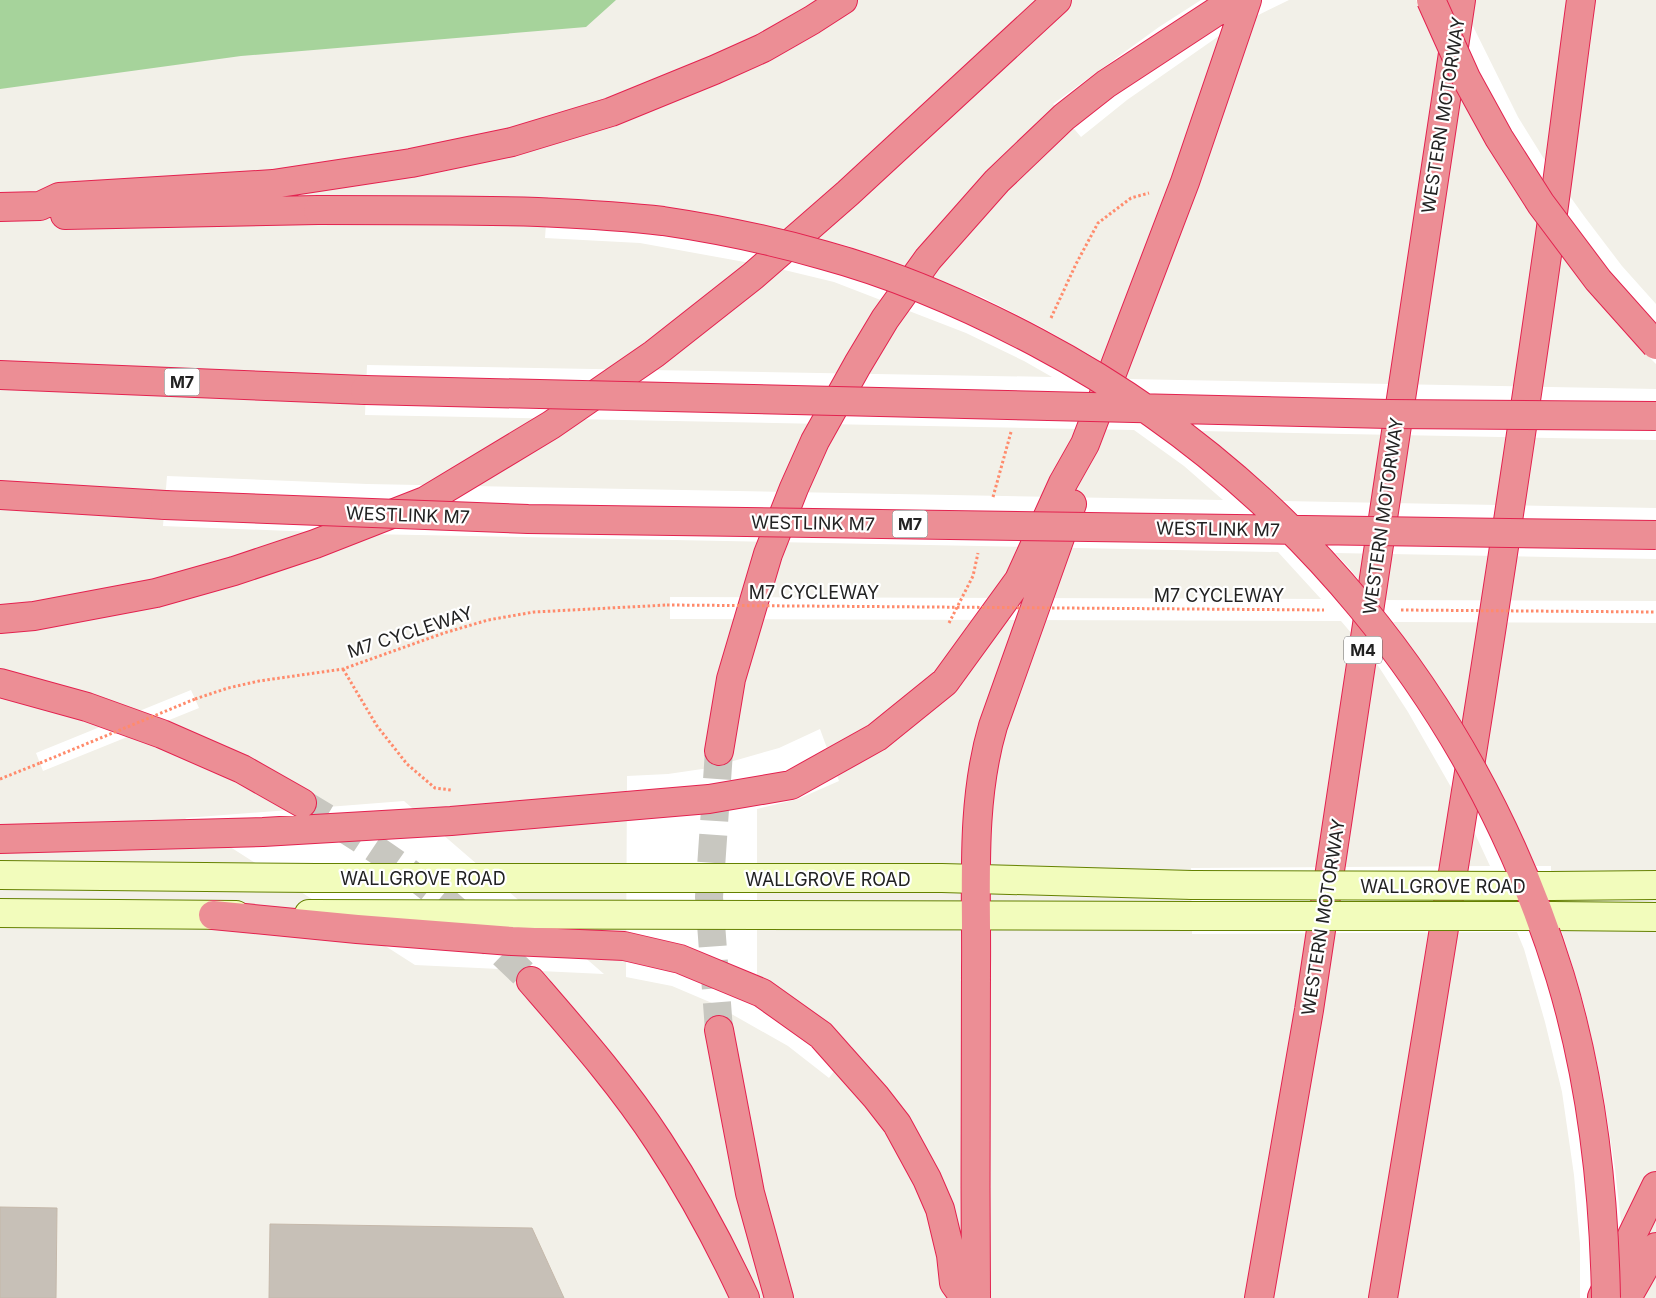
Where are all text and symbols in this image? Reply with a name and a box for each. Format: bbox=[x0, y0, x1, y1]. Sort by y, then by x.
street label: WESTERN MOTORWAY bbox=[1417, 15, 1469, 215]
road number: M7 bbox=[164, 368, 200, 396]
street label: WESTERN MOTORWAY bbox=[1359, 416, 1407, 616]
street label: WESTLINK M7 bbox=[346, 502, 470, 528]
road number: M7 bbox=[892, 510, 928, 538]
street label: WESTLINK M7 bbox=[751, 511, 875, 535]
street label: WESTLINK M7 bbox=[1156, 517, 1280, 541]
street label: M7 CYCLEWAY bbox=[749, 582, 879, 603]
street label: M7 CYCLEWAY bbox=[1154, 585, 1284, 606]
street label: M7 CYCLEWAY bbox=[345, 602, 475, 662]
road number: M4 bbox=[1344, 636, 1382, 664]
street label: WESTERN MOTORWAY bbox=[1297, 817, 1349, 1017]
street label: WALLGROVE ROAD bbox=[340, 868, 506, 889]
street label: WALLGROVE ROAD bbox=[745, 869, 911, 890]
street label: WALLGROVE ROAD bbox=[1360, 876, 1526, 897]

